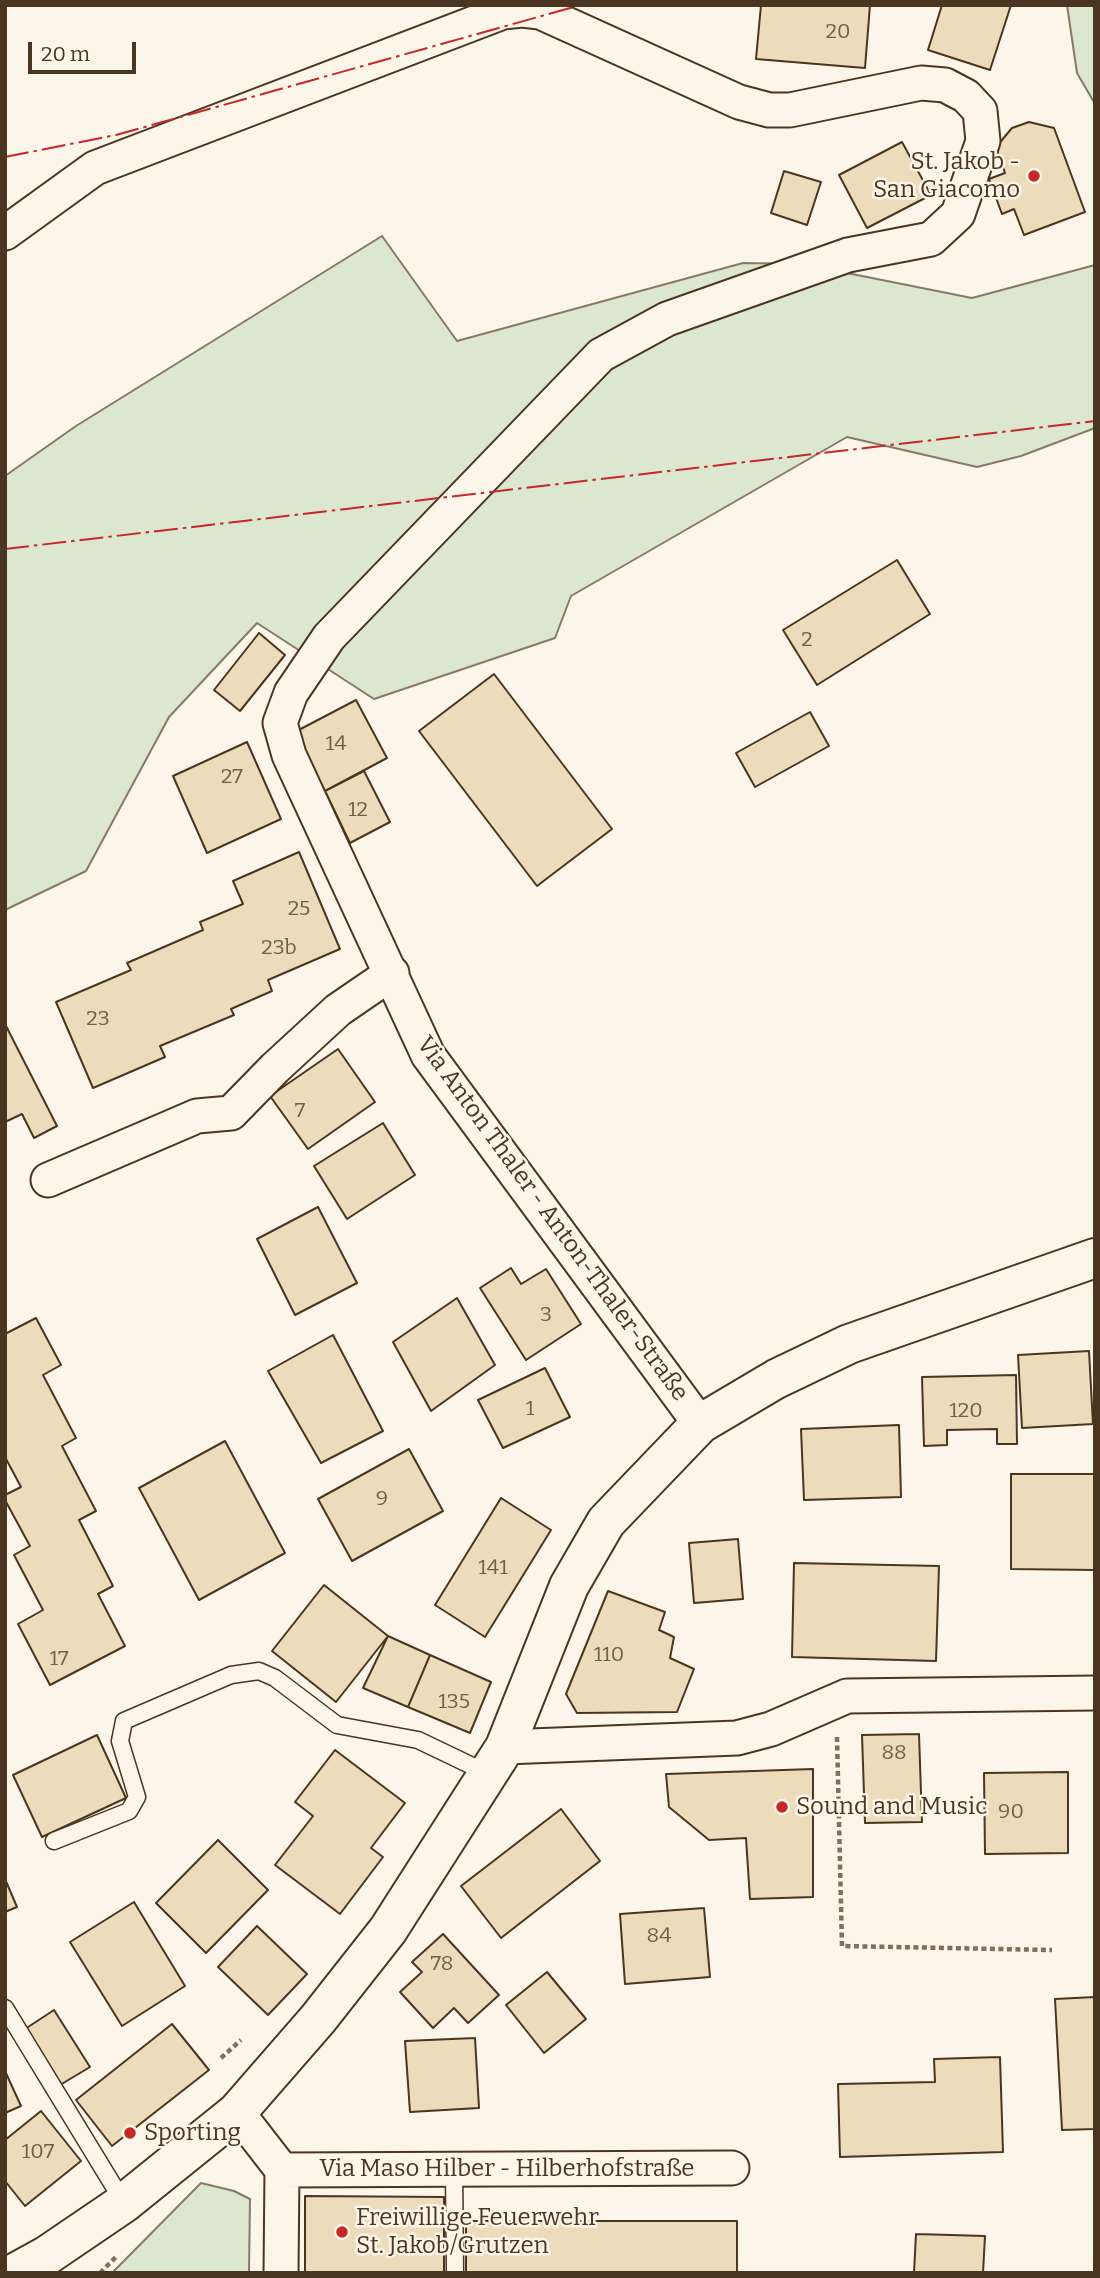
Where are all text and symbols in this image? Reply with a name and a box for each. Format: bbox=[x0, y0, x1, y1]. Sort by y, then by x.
house number: 20 bbox=[826, 19, 850, 45]
scale bar bbox=[32, 28, 140, 72]
text: 20 m bbox=[41, 41, 90, 67]
place label: St. Jakob - San Giacomo bbox=[873, 148, 1020, 204]
marker: St. Jakob - San Giacomo bbox=[1026, 168, 1042, 184]
house number: 2 bbox=[801, 627, 813, 653]
house number: 14 bbox=[326, 731, 346, 757]
house number: 27 bbox=[221, 764, 243, 790]
house number: 12 bbox=[348, 797, 368, 823]
house number: 25 bbox=[288, 896, 310, 922]
house number: 23b bbox=[261, 935, 297, 961]
house number: 23 bbox=[86, 1006, 110, 1032]
street label: Via Anton Thaler - Anton-Thaler-Straße bbox=[410, 1031, 694, 1407]
house number: 7 bbox=[295, 1098, 305, 1124]
house number: 3 bbox=[540, 1302, 552, 1328]
house number: 1 bbox=[526, 1396, 534, 1422]
house number: 120 bbox=[949, 1398, 983, 1424]
house number: 9 bbox=[376, 1486, 388, 1512]
house number: 141 bbox=[478, 1555, 508, 1581]
house number: 110 bbox=[594, 1642, 624, 1668]
house number: 17 bbox=[50, 1646, 68, 1672]
house number: 135 bbox=[438, 1689, 470, 1715]
house number: 88 bbox=[881, 1740, 907, 1766]
place label: Sound and Music bbox=[796, 1793, 988, 1821]
marker: Sound and Music bbox=[774, 1799, 790, 1815]
house number: 90 bbox=[998, 1799, 1024, 1825]
house number: 84 bbox=[647, 1923, 671, 1949]
house number: 78 bbox=[431, 1951, 453, 1977]
place label: Sporting bbox=[144, 2119, 241, 2147]
marker: Sporting bbox=[122, 2125, 138, 2141]
house number: 107 bbox=[22, 2139, 54, 2165]
street label: Via Maso Hilber - Hilberhofstraße bbox=[320, 2155, 694, 2183]
place label: Freiwillige Feuerwehr St. Jakob/Grutzen bbox=[356, 2204, 599, 2260]
marker: Freiwillige Feuerwehr St. Jakob/Grutzen bbox=[334, 2224, 350, 2240]

